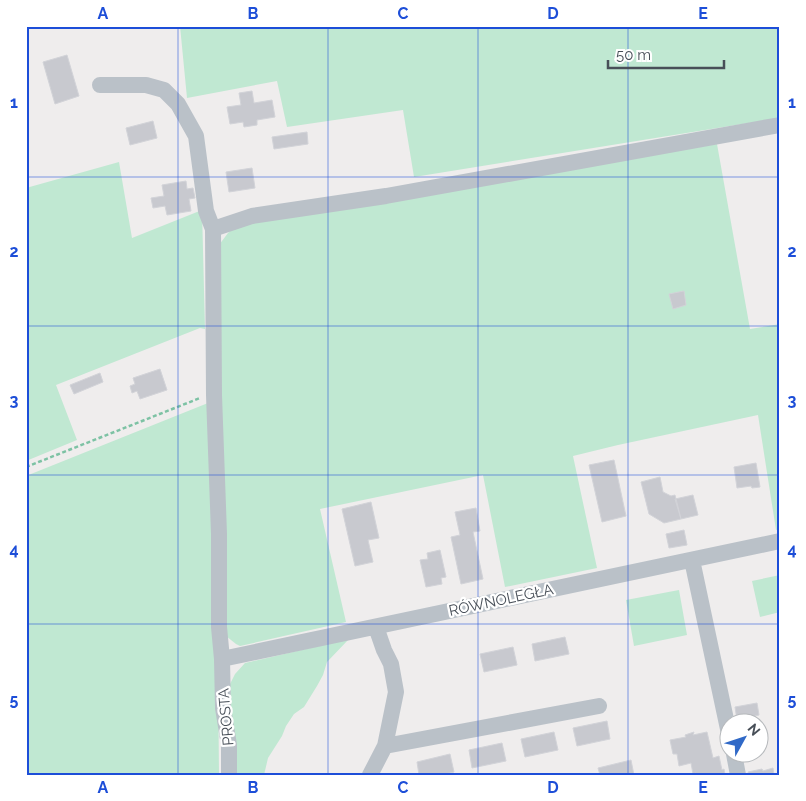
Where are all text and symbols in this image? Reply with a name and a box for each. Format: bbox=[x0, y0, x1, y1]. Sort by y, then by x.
text: A bbox=[98, 4, 109, 23]
text: B bbox=[248, 4, 259, 23]
text: C bbox=[398, 4, 409, 23]
text: D bbox=[547, 4, 559, 23]
text: E bbox=[698, 4, 708, 23]
scale bar bbox=[608, 38, 725, 70]
text: 50 m bbox=[616, 46, 651, 64]
text: 1 bbox=[10, 93, 18, 112]
text: 1 bbox=[788, 93, 796, 112]
text: 2 bbox=[9, 242, 19, 261]
text: 2 bbox=[787, 242, 797, 261]
text: 3 bbox=[10, 391, 19, 410]
text: 3 bbox=[788, 391, 797, 410]
text: 4 bbox=[9, 540, 19, 559]
text: 4 bbox=[787, 540, 797, 559]
street label: RÓWNOLEGŁA bbox=[447, 580, 555, 620]
street label: PROSTA bbox=[215, 687, 237, 747]
text: 5 bbox=[10, 690, 19, 709]
text: 5 bbox=[788, 690, 797, 709]
north arrow bbox=[718, 714, 768, 764]
text: N bbox=[744, 720, 764, 739]
text: A bbox=[98, 778, 109, 797]
text: B bbox=[248, 778, 259, 797]
text: C bbox=[398, 778, 409, 797]
text: D bbox=[547, 778, 559, 797]
text: E bbox=[698, 778, 708, 797]

